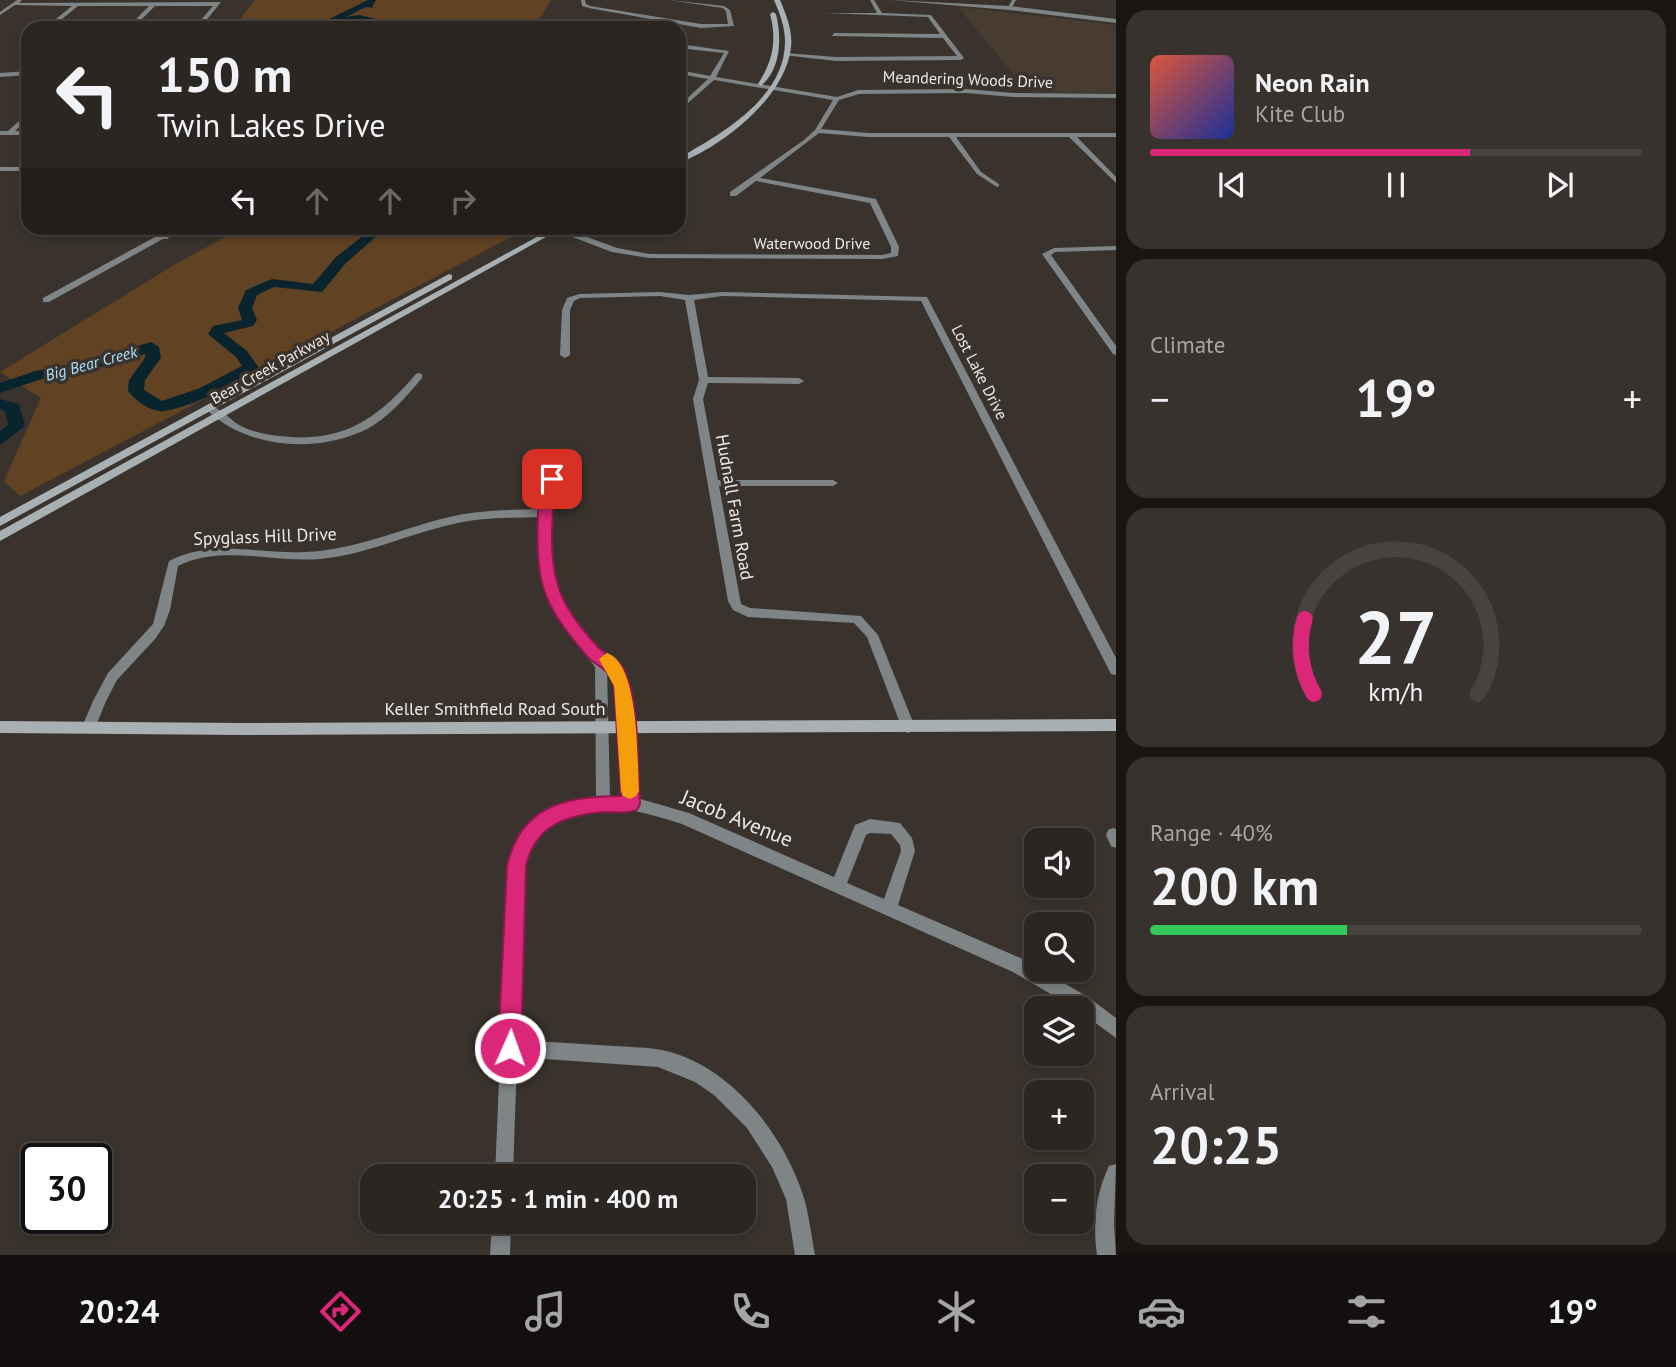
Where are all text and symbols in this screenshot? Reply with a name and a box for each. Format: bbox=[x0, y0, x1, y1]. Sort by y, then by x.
text: 150 m bbox=[157, 42, 292, 106]
icon: left bbox=[42, 49, 133, 140]
street label: Meandering Woods Drive bbox=[882, 66, 1054, 92]
text: Neon Rain bbox=[1255, 66, 1370, 99]
text: Kite Club bbox=[1255, 99, 1345, 128]
text: Twin Lakes Drive bbox=[157, 104, 386, 146]
icon: previous bbox=[1213, 166, 1251, 204]
icon: pause bbox=[1377, 166, 1415, 204]
icon: next bbox=[1541, 166, 1579, 204]
icon: left bbox=[225, 182, 263, 220]
icon: ahead bbox=[298, 182, 336, 220]
icon: ahead bbox=[371, 182, 409, 220]
icon: right bbox=[444, 182, 482, 220]
street label: Waterwood Drive bbox=[754, 233, 870, 253]
street label: Lost Lake Drive bbox=[947, 321, 1013, 423]
street label: Bear Creek Parkway bbox=[207, 326, 334, 408]
text: Climate bbox=[1150, 330, 1225, 359]
water label: Big Bear Creek bbox=[43, 341, 140, 385]
text: 19° bbox=[1355, 364, 1437, 431]
text: − bbox=[1150, 374, 1169, 423]
text: + bbox=[1623, 374, 1642, 423]
street label: Hudnall Farm Road bbox=[711, 432, 759, 582]
pin bbox=[522, 449, 582, 509]
icon: arrive bbox=[533, 460, 571, 498]
street label: Spyglass Hill Drive bbox=[193, 522, 337, 550]
text: 27 bbox=[1355, 590, 1437, 684]
text: km/h bbox=[1369, 675, 1423, 707]
street label: Keller Smithfield Road South bbox=[384, 697, 606, 720]
street label: Jacob Avenue bbox=[676, 783, 797, 853]
text: Range · 40% bbox=[1150, 818, 1273, 847]
map controls bbox=[1024, 828, 1094, 1234]
button: sound bbox=[1024, 828, 1094, 898]
text: 200 km bbox=[1150, 852, 1319, 919]
button: search bbox=[1024, 912, 1094, 982]
button: layers bbox=[1024, 996, 1094, 1066]
position arrow bbox=[473, 1011, 547, 1085]
text: Arrival bbox=[1150, 1077, 1214, 1106]
button: + bbox=[1024, 1080, 1094, 1150]
text: 20:25 bbox=[1150, 1111, 1282, 1178]
speed limit sign: 30 bbox=[21, 1143, 112, 1234]
button: − bbox=[1024, 1164, 1094, 1234]
text: 20:25 · 1 min · 400 m bbox=[438, 1182, 678, 1215]
icon: directions bbox=[316, 1287, 365, 1336]
icon: music bbox=[521, 1287, 570, 1336]
icon: phone bbox=[726, 1287, 775, 1336]
icon: climate bbox=[932, 1287, 981, 1336]
icon: car bbox=[1137, 1287, 1186, 1336]
icon: filters bbox=[1342, 1287, 1391, 1336]
text: 20:24 bbox=[78, 1290, 159, 1332]
text: 19° bbox=[1548, 1290, 1598, 1332]

